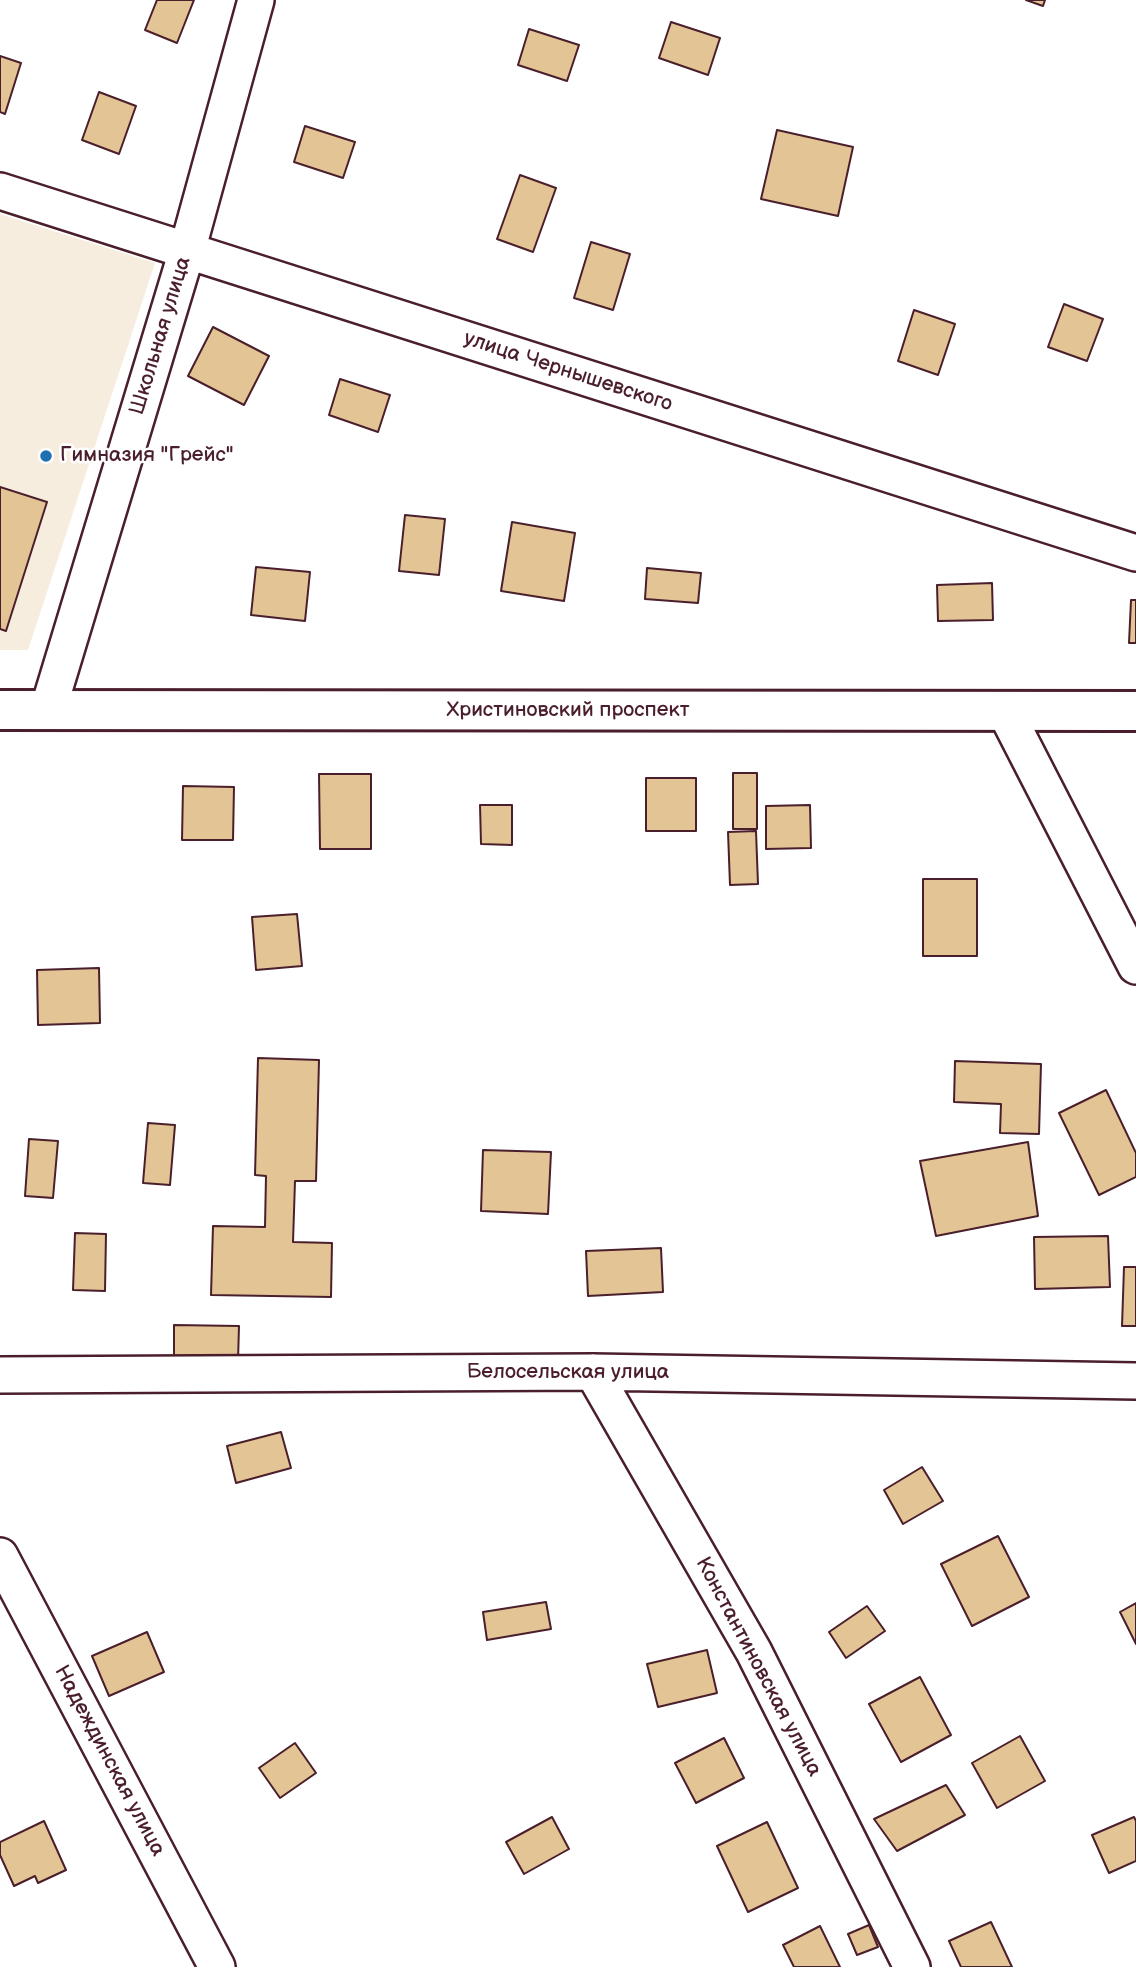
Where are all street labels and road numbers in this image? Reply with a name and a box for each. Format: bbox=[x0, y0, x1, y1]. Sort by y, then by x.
street label: Школьная улица bbox=[125, 254, 197, 418]
street label: улица Чернышевского bbox=[461, 326, 675, 418]
street label: Христиновский проспект bbox=[447, 698, 689, 724]
street label: Белосельская улица bbox=[467, 1360, 669, 1386]
street label: Константиновская улица bbox=[689, 1553, 827, 1781]
street label: Надеждинская улица bbox=[48, 1661, 170, 1861]

